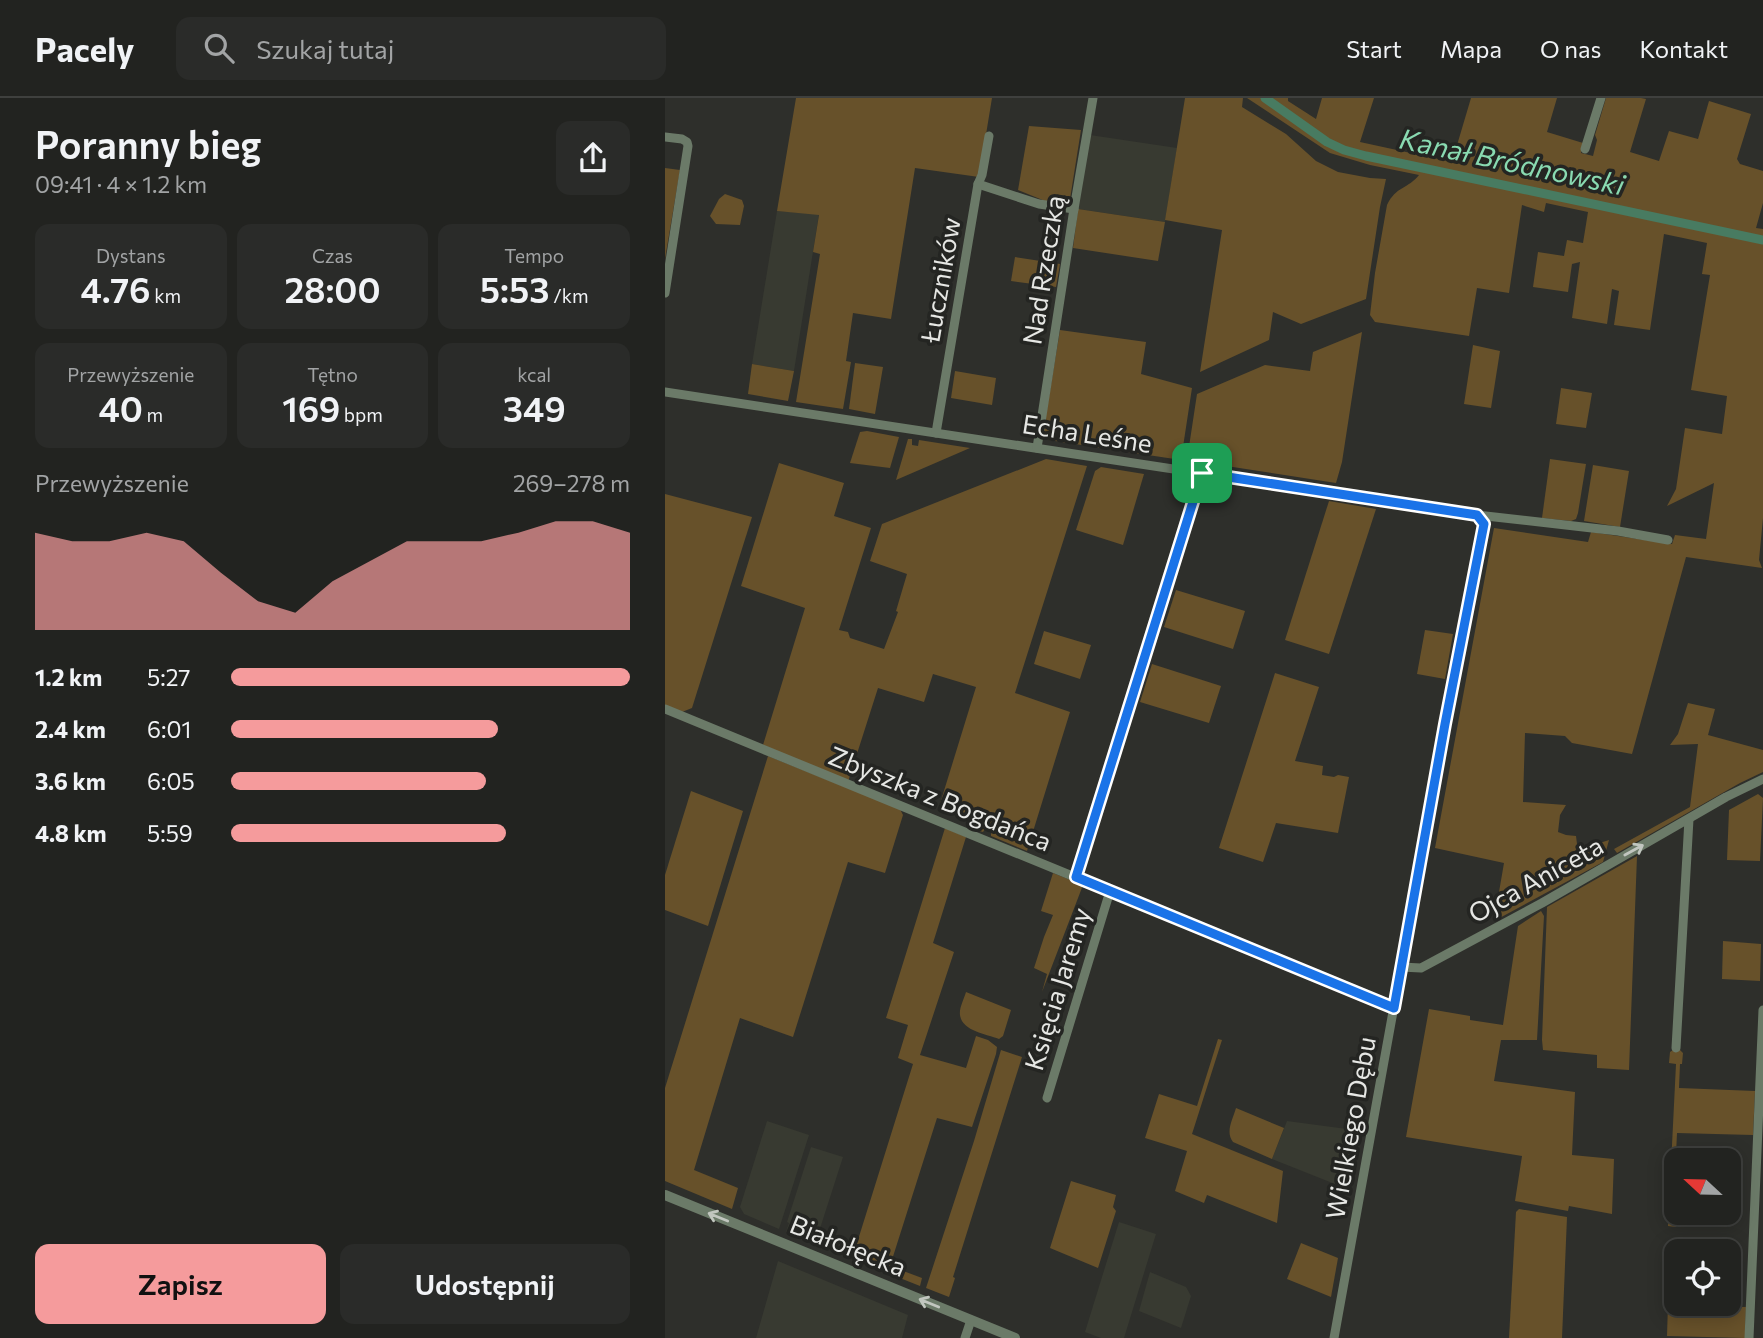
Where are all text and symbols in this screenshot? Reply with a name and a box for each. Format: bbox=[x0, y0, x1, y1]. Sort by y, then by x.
search box bbox=[176, 17, 666, 80]
text: Pacely bbox=[35, 28, 134, 69]
icon: search bbox=[200, 29, 238, 67]
text: Szukaj tutaj bbox=[256, 33, 394, 64]
text: Start bbox=[1346, 34, 1402, 63]
text: Mapa bbox=[1440, 34, 1502, 63]
text: O nas bbox=[1540, 34, 1601, 63]
text: Kontakt bbox=[1639, 34, 1728, 63]
text: Poranny bieg bbox=[35, 120, 261, 167]
button: share bbox=[556, 121, 630, 195]
water label: Kanał Bródnowski bbox=[1397, 121, 1629, 202]
text: 09:41 · 4 × 1.2 km bbox=[35, 170, 207, 198]
street label: Nad Rzeczką bbox=[1015, 193, 1070, 347]
street label: Łuczników bbox=[913, 215, 966, 346]
text: Dystans bbox=[96, 244, 166, 267]
text: Czas bbox=[312, 244, 353, 267]
text: Tempo bbox=[504, 244, 564, 267]
text: 4.76 bbox=[81, 267, 151, 310]
text: 28:00 bbox=[284, 267, 381, 310]
text: 5:53 bbox=[480, 267, 550, 310]
text: km bbox=[151, 284, 181, 307]
text: /km bbox=[550, 284, 589, 307]
text: Przewyższenie bbox=[67, 363, 194, 386]
text: Tętno bbox=[307, 363, 358, 386]
text: kcal bbox=[517, 363, 551, 386]
text: 40 bbox=[99, 386, 143, 429]
text: 169 bbox=[282, 386, 340, 429]
text: 349 bbox=[503, 386, 566, 429]
text: m bbox=[143, 403, 163, 426]
text: bpm bbox=[340, 403, 383, 426]
street label: Echa Leśne bbox=[1020, 407, 1154, 458]
pin bbox=[1172, 443, 1232, 503]
icon: arrive bbox=[1183, 454, 1221, 492]
text: Przewyższenie bbox=[35, 469, 189, 497]
text: 269–278 m bbox=[513, 469, 630, 497]
text: 1.2 km bbox=[35, 663, 102, 691]
text: 5:27 bbox=[147, 663, 190, 691]
text: 2.4 km bbox=[35, 715, 106, 743]
text: 6:01 bbox=[147, 715, 191, 743]
street label: Zbyszka z Bogdańca bbox=[825, 739, 1056, 856]
text: 3.6 km bbox=[35, 767, 106, 795]
text: 6:05 bbox=[147, 767, 195, 795]
text: 4.8 km bbox=[35, 819, 107, 847]
text: 5:59 bbox=[147, 819, 193, 847]
street label: Ojca Aniceta bbox=[1462, 829, 1608, 928]
one-way arrow bbox=[1623, 843, 1644, 856]
street label: Księcia Jaremy bbox=[1017, 903, 1096, 1074]
street label: Wielkiego Dębu bbox=[1318, 1034, 1381, 1222]
north arrow bbox=[1664, 1148, 1741, 1225]
map controls bbox=[1664, 1148, 1741, 1316]
street label: Białołęcka bbox=[786, 1207, 911, 1282]
one-way arrow bbox=[708, 1209, 729, 1222]
button: locate bbox=[1664, 1239, 1741, 1316]
button: Zapisz bbox=[35, 1244, 326, 1324]
button: Udostępnij bbox=[340, 1244, 630, 1324]
one-way arrow bbox=[918, 1296, 940, 1309]

